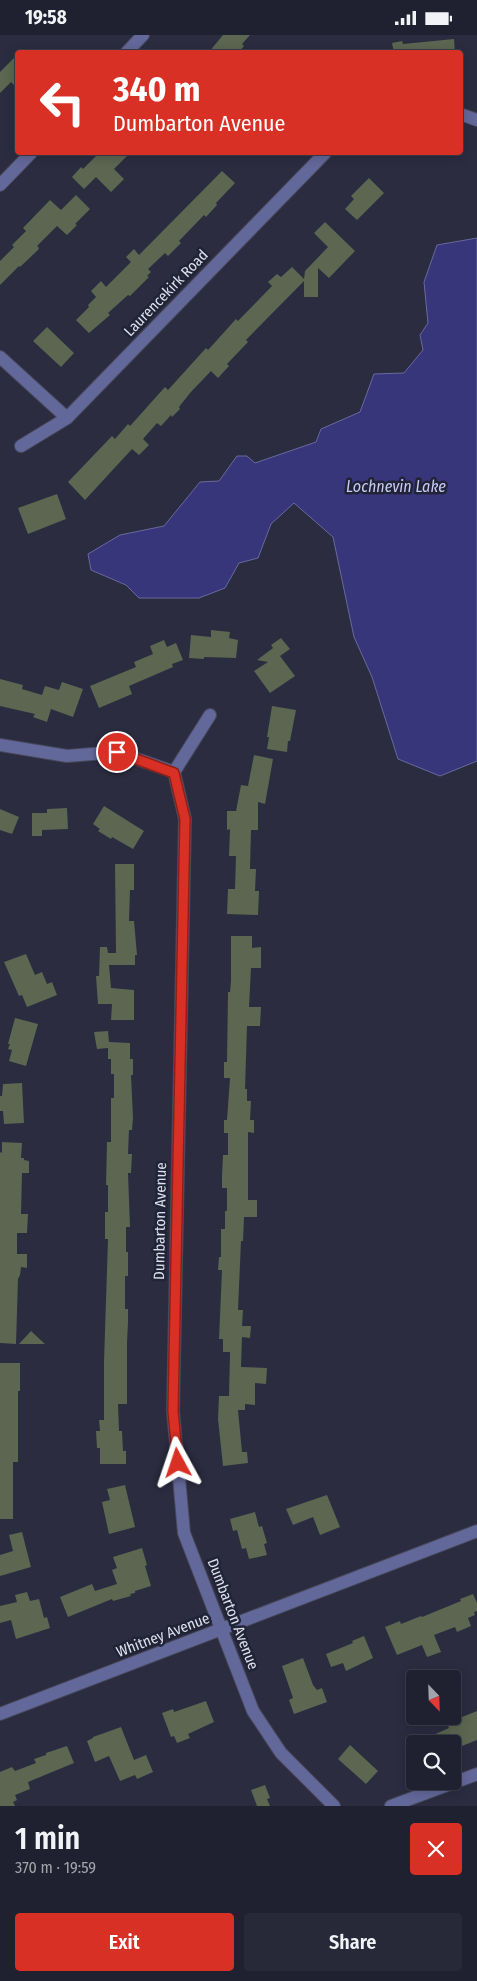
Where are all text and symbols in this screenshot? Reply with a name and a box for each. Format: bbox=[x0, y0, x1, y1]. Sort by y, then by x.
text: 19:58 bbox=[25, 6, 67, 29]
text: 340 m bbox=[113, 68, 201, 110]
icon: left bbox=[30, 70, 95, 135]
text: Dumbarton Avenue bbox=[113, 110, 285, 137]
street label: Laurencekirk Road bbox=[120, 246, 212, 340]
water label: Lochnevin Lake bbox=[346, 477, 446, 496]
pin bbox=[96, 731, 138, 773]
icon: arrive bbox=[103, 738, 131, 766]
street label: Dumbarton Avenue bbox=[150, 1162, 170, 1280]
position arrow bbox=[151, 1436, 203, 1488]
street label: Dumbarton Avenue bbox=[204, 1556, 262, 1672]
street label: Whitney Avenue bbox=[114, 1609, 212, 1661]
north arrow bbox=[406, 1670, 461, 1725]
map controls bbox=[406, 1670, 461, 1790]
button: search bbox=[406, 1735, 461, 1790]
text: 1 min bbox=[15, 1821, 80, 1857]
button: close bbox=[410, 1823, 462, 1875]
text: 370 m · 19:59 bbox=[15, 1858, 96, 1877]
button: Exit bbox=[15, 1913, 234, 1971]
button: Share bbox=[244, 1913, 462, 1971]

